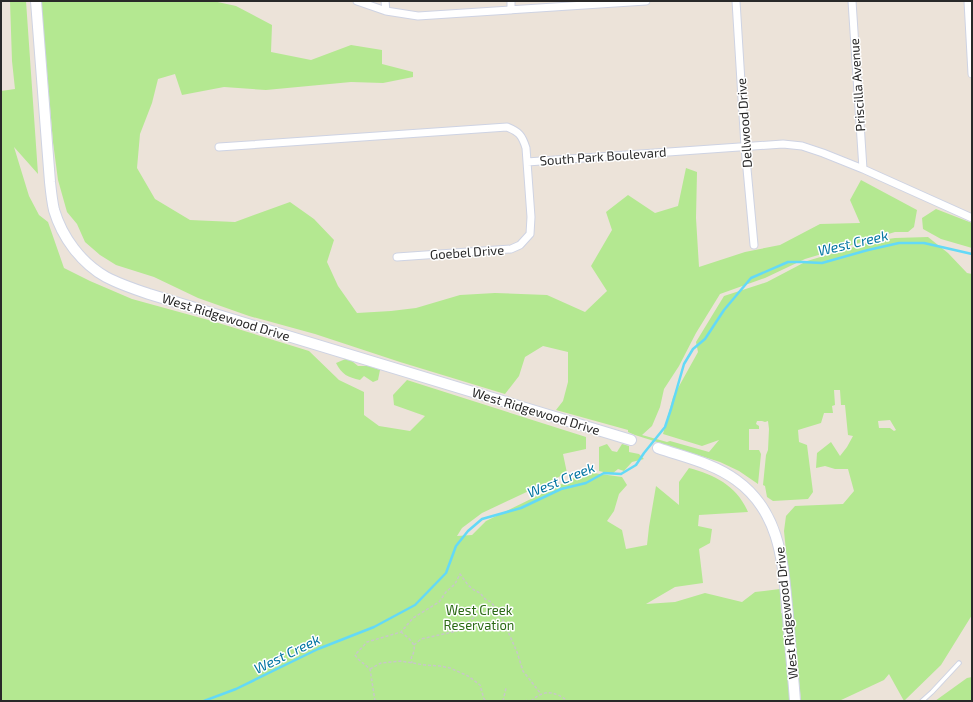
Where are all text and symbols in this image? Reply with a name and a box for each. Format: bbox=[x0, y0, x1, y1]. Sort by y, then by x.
street label: Priscilla Avenue bbox=[846, 38, 868, 132]
street label: Dellwood Drive bbox=[733, 78, 755, 168]
street label: South Park Boulevard bbox=[539, 144, 667, 168]
water label: West Creek bbox=[816, 226, 890, 259]
street label: Goebel Drive bbox=[429, 241, 505, 263]
street label: West Ridgewood Drive bbox=[160, 290, 292, 344]
street label: West Ridgewood Drive bbox=[470, 384, 602, 438]
water label: West Creek bbox=[524, 458, 597, 501]
street label: West Ridgewood Drive bbox=[771, 546, 801, 680]
park label: West Creek Reservation bbox=[444, 602, 514, 633]
water label: West Creek bbox=[251, 630, 323, 677]

